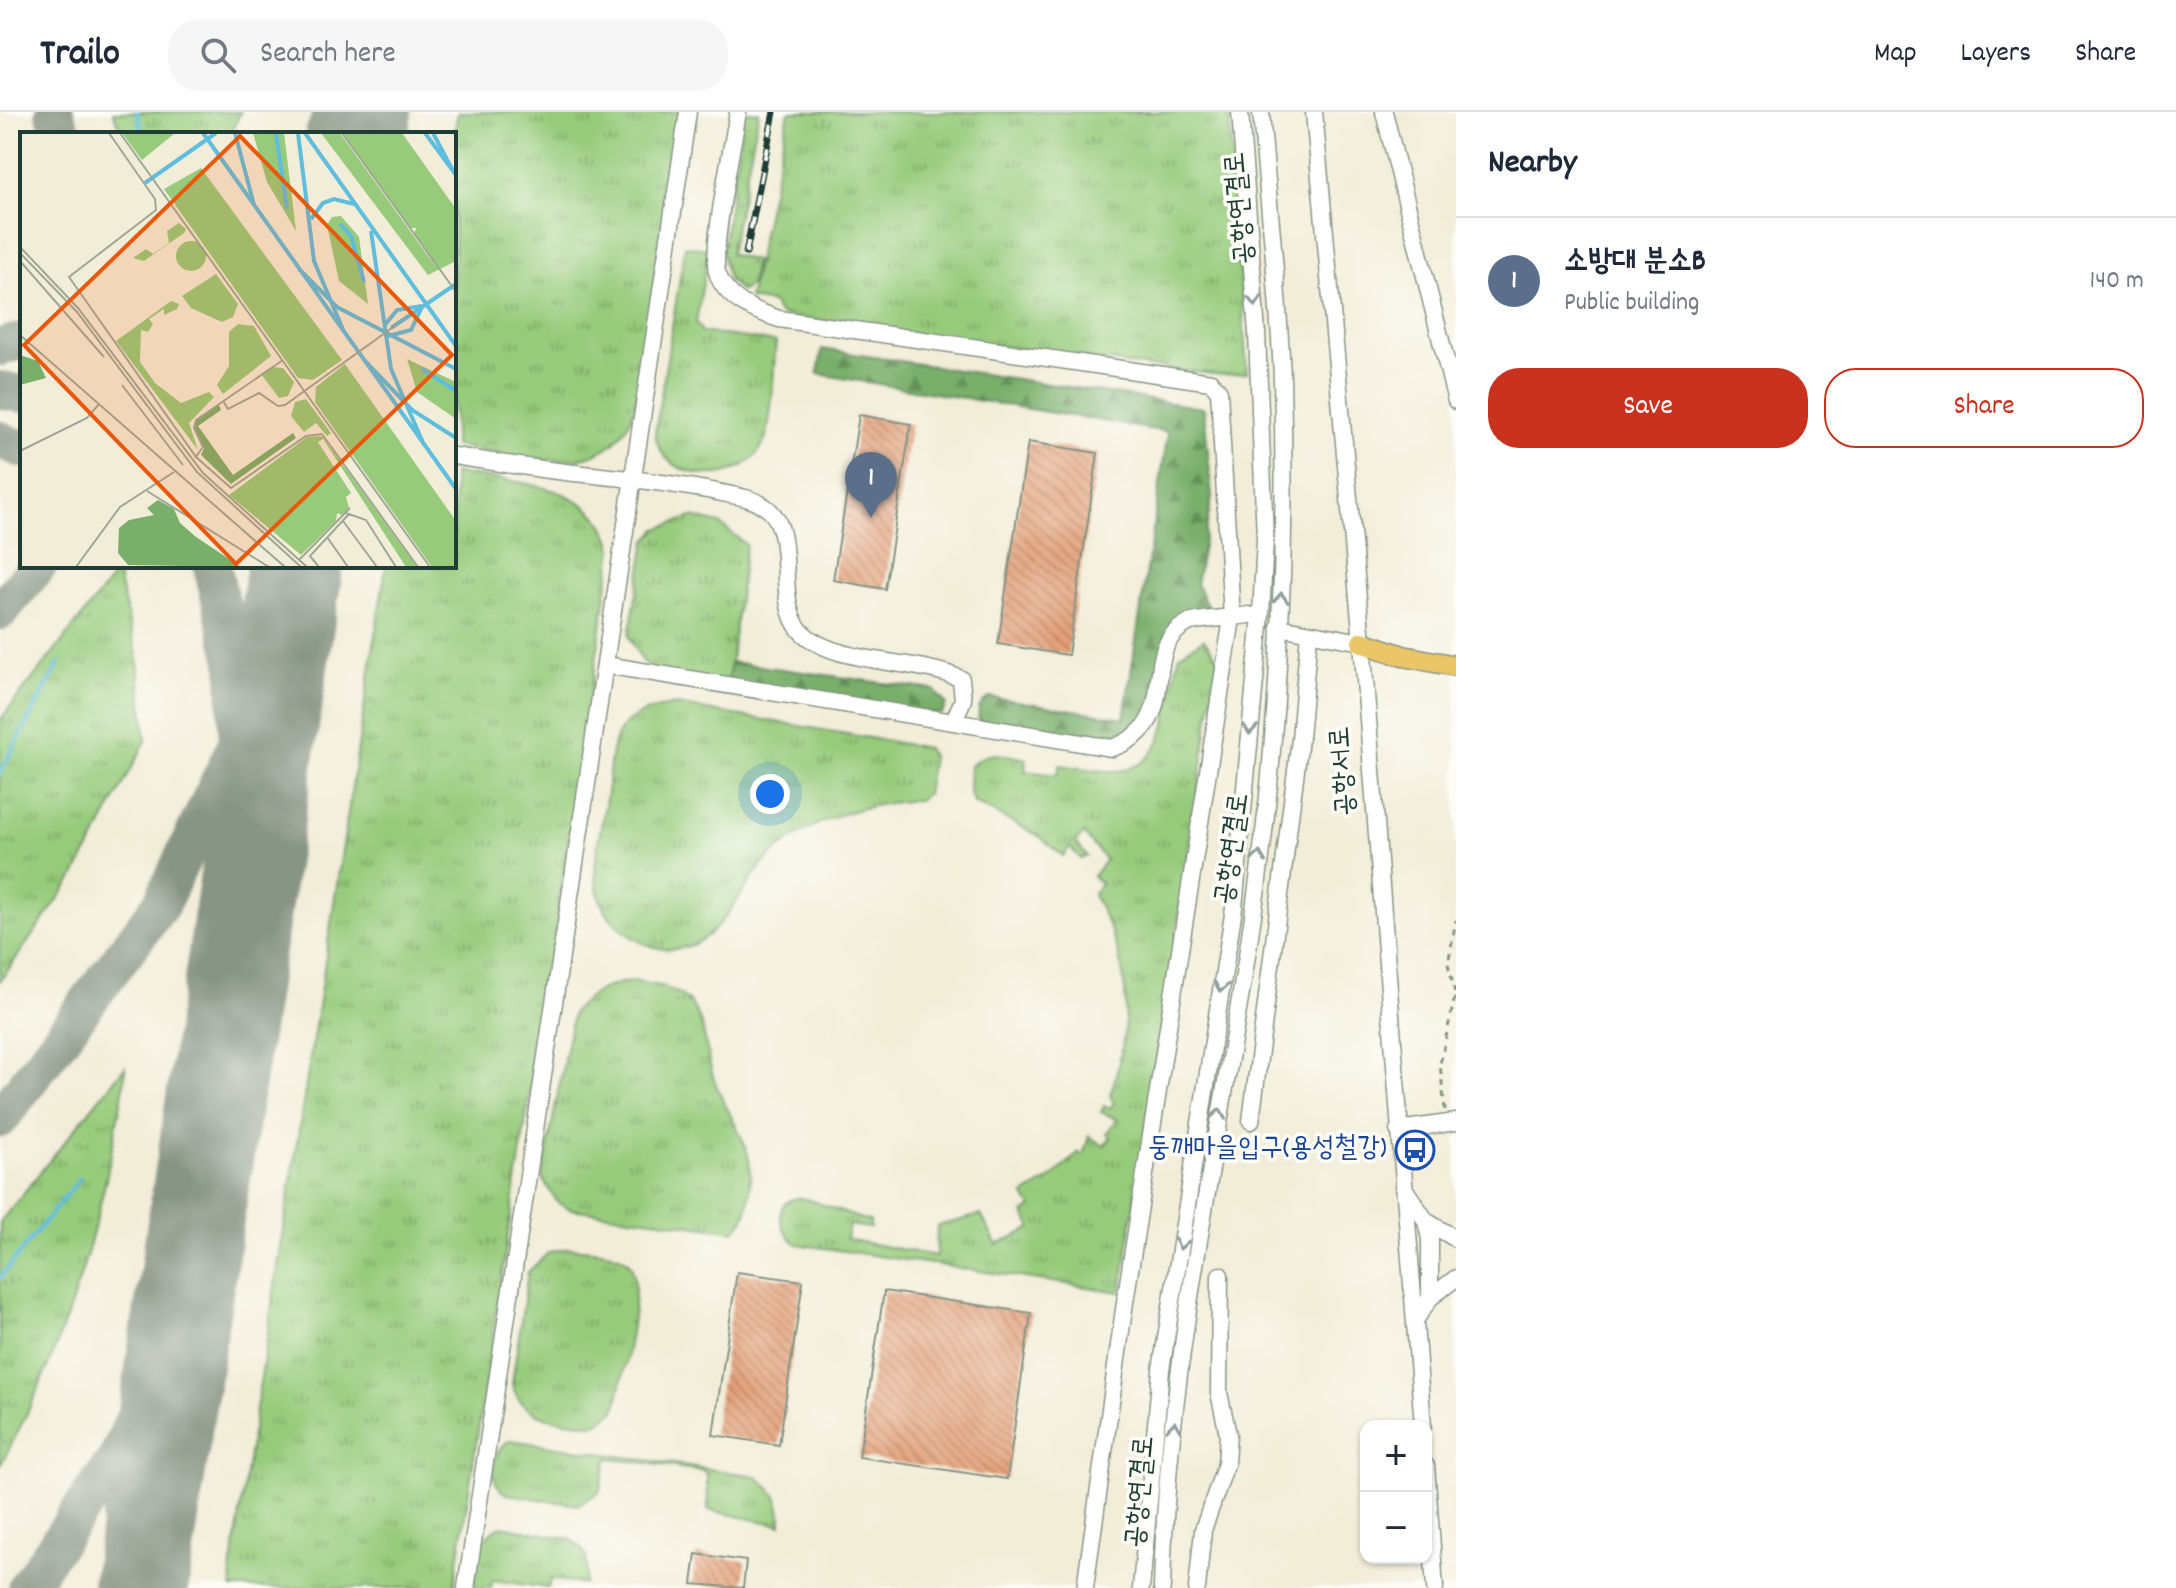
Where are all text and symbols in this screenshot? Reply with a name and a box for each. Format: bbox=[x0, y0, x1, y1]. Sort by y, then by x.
search box bbox=[168, 19, 728, 91]
text: Trailo bbox=[40, 28, 120, 83]
icon: search bbox=[196, 33, 240, 77]
text: Search here bbox=[260, 34, 396, 77]
text: Map bbox=[1874, 35, 1917, 75]
text: Layers bbox=[1961, 35, 2031, 75]
text: Share bbox=[2075, 35, 2136, 75]
inset map bbox=[20, 132, 456, 568]
text: Nearby bbox=[1488, 140, 1577, 189]
street label: 공항연결로 bbox=[1217, 150, 1267, 266]
text: 소방대 분소B bbox=[1564, 242, 1706, 285]
text: 1 bbox=[1511, 263, 1517, 300]
text: 140 m bbox=[2090, 263, 2144, 300]
text: Public building bbox=[1564, 285, 1699, 322]
one-way arrow bbox=[1246, 295, 1263, 308]
button: Save bbox=[1488, 368, 1808, 448]
button: Share bbox=[1824, 368, 2144, 448]
pin: 1 bbox=[845, 452, 897, 518]
one-way arrow bbox=[1272, 591, 1289, 604]
one-way arrow bbox=[1242, 722, 1259, 735]
street label: 공항서로 bbox=[1322, 725, 1368, 817]
your location bbox=[750, 774, 790, 814]
street label: 공항연결로 bbox=[1206, 790, 1262, 908]
one-way arrow bbox=[1251, 850, 1268, 863]
one-way arrow bbox=[1213, 980, 1230, 994]
one-way arrow bbox=[1210, 1107, 1227, 1121]
bus stop icon: 둥깨마을입구(용성철강) bbox=[1394, 1129, 1436, 1171]
place label: 둥깨마을입구(용성철강) bbox=[1148, 1130, 1387, 1170]
one-way arrow bbox=[1173, 1237, 1190, 1251]
one-way arrow bbox=[1165, 1420, 1182, 1433]
map controls bbox=[1360, 1420, 1432, 1564]
button: + bbox=[1360, 1420, 1432, 1492]
street label: 공항연결로 bbox=[1117, 1434, 1167, 1550]
button: − bbox=[1360, 1492, 1432, 1564]

